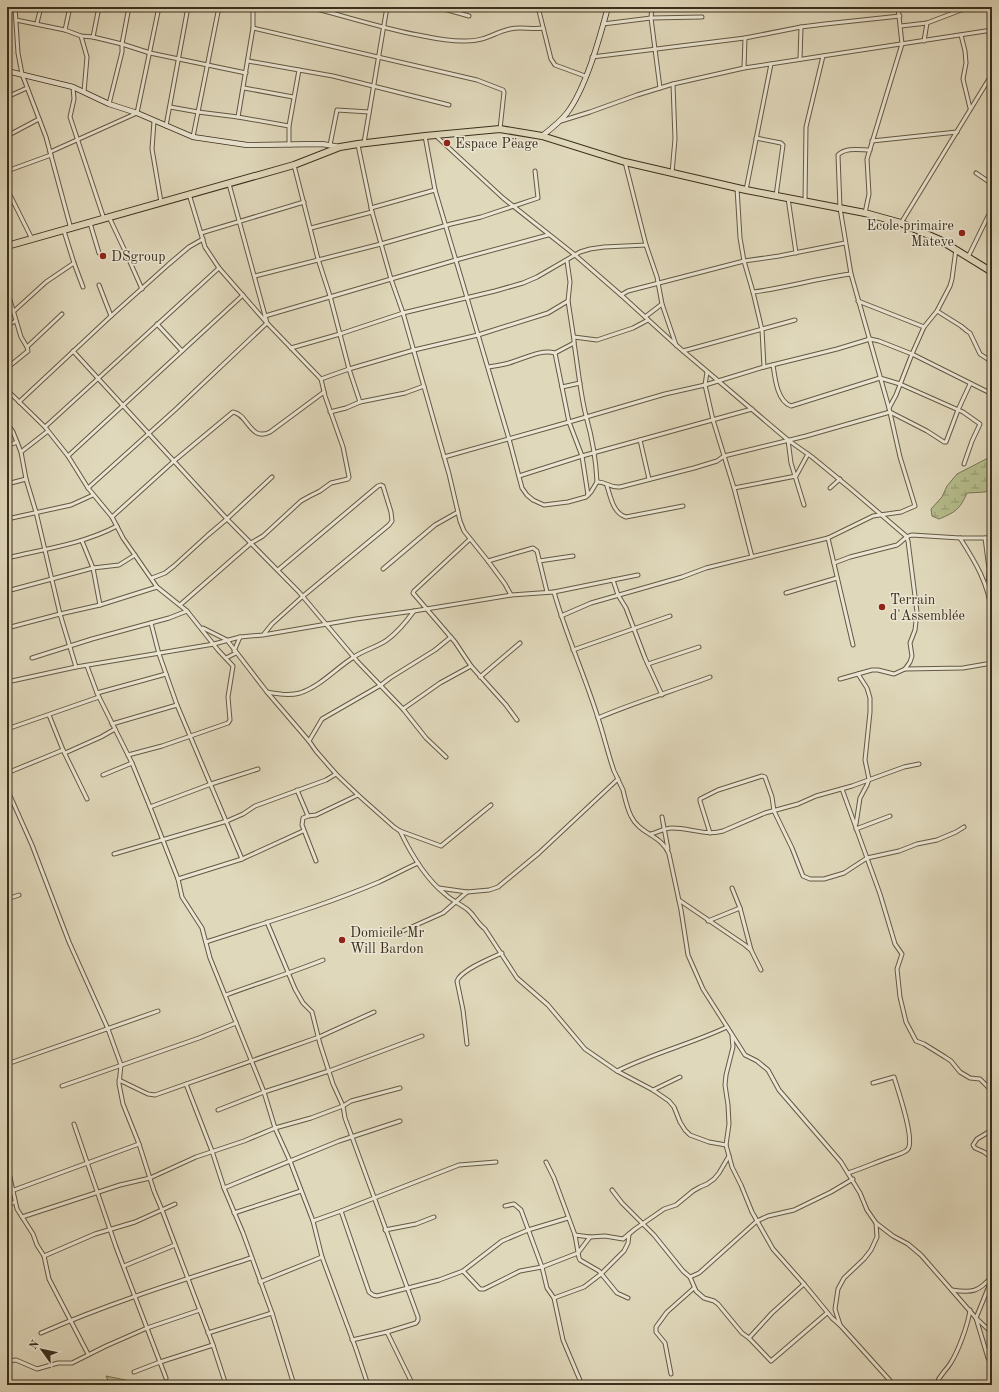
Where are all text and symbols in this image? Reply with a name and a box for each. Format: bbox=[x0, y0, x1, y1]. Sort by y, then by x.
place label: Espace Pëage bbox=[455, 137, 538, 151]
marker: Espace Pëage bbox=[442, 138, 452, 148]
place label: Ecole primaire Mateve bbox=[866, 219, 954, 249]
marker: Ecole primaire Mateve bbox=[957, 228, 967, 238]
place label: DSgroup bbox=[111, 250, 166, 264]
marker: DSgroup bbox=[98, 251, 108, 261]
place label: Terrain d'Assemblée bbox=[890, 593, 965, 623]
marker: Terrain d'Assemblée bbox=[877, 602, 887, 612]
place label: Domicile Mr Will Bardon bbox=[350, 926, 425, 956]
marker: Domicile Mr Will Bardon bbox=[337, 935, 347, 945]
north arrow bbox=[22, 1330, 62, 1370]
text: N bbox=[28, 1338, 42, 1352]

